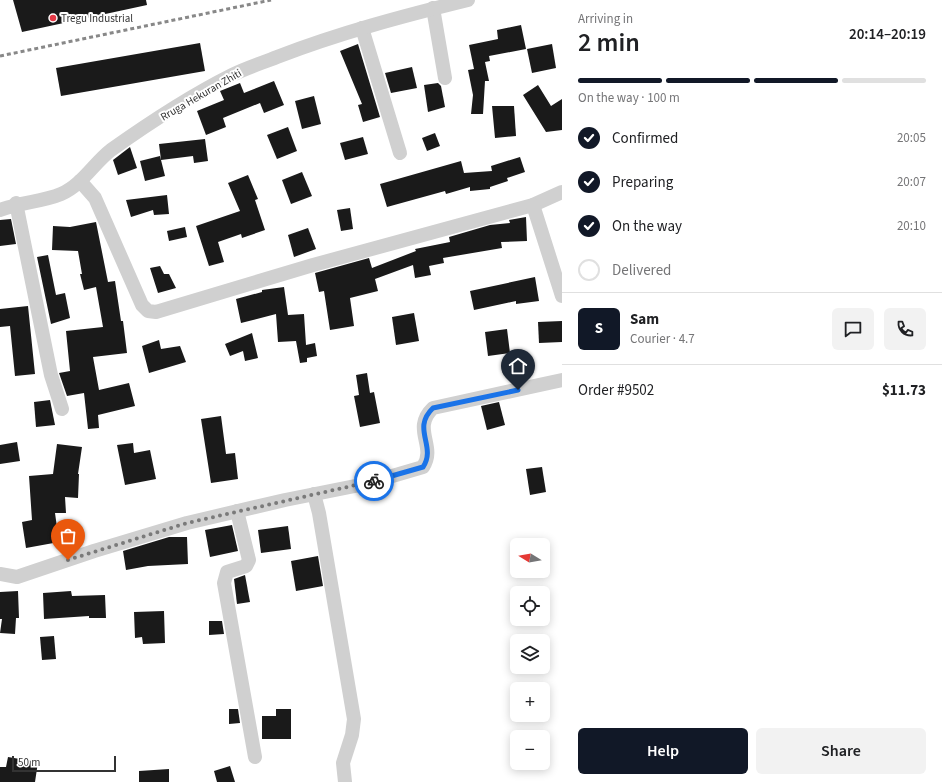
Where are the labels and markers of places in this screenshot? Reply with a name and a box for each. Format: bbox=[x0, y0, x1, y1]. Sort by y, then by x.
place label: Tregu Industrial bbox=[61, 11, 133, 26]
marker: Tregu Industrial bbox=[48, 13, 58, 23]
pin bbox=[501, 349, 535, 390]
pin bbox=[51, 519, 85, 560]

